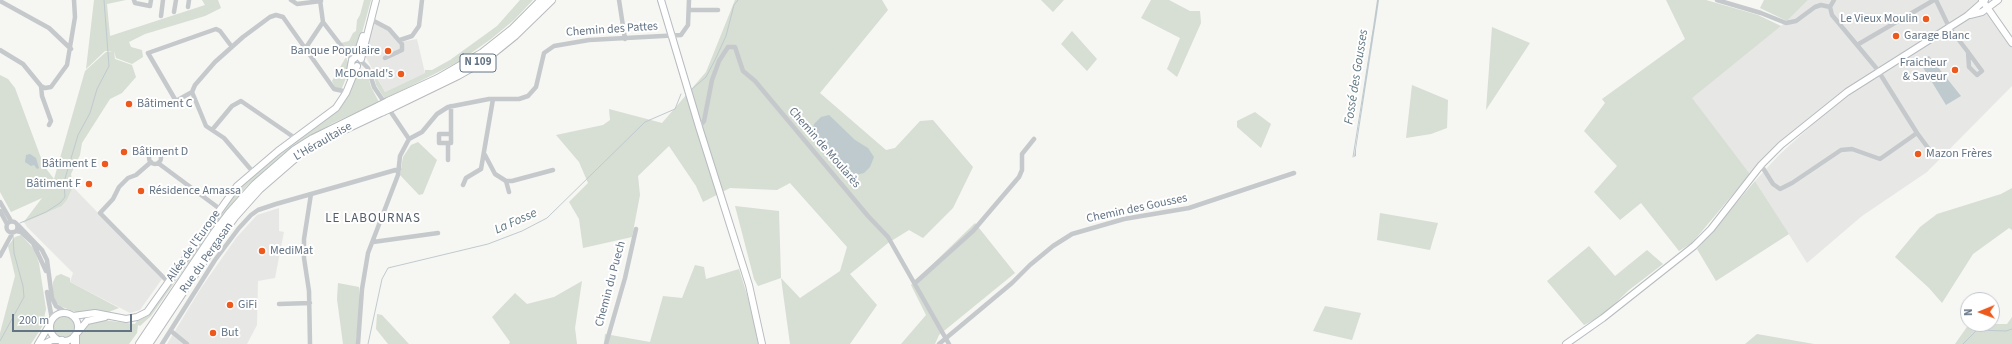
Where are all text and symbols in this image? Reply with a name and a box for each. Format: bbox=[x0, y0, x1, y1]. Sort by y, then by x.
place label: Le Vieux Moulin bbox=[1840, 12, 1918, 26]
marker: Le Vieux Moulin bbox=[1921, 14, 1931, 24]
street label: Chemin des Pattes bbox=[566, 20, 658, 40]
water label: Fossé des Gousses bbox=[1342, 28, 1372, 126]
place label: Garage Blanc bbox=[1904, 29, 1970, 43]
marker: Garage Blanc bbox=[1891, 31, 1901, 41]
place label: Banque Populaire bbox=[291, 44, 380, 58]
marker: Banque Populaire bbox=[383, 46, 393, 56]
road number: N 109 bbox=[460, 54, 496, 72]
place label: Fraicheur & Saveur bbox=[1900, 56, 1947, 84]
marker: Fraicheur & Saveur bbox=[1950, 65, 1960, 75]
place label: McDonald's bbox=[335, 67, 393, 81]
marker: McDonald's bbox=[396, 69, 406, 79]
place label: Bâtiment C bbox=[137, 97, 193, 111]
marker: Bâtiment C bbox=[124, 99, 134, 109]
street label: Chemin de Moularès bbox=[785, 105, 863, 191]
street label: L'Héraultaise bbox=[291, 120, 355, 164]
place label: Bâtiment D bbox=[132, 145, 188, 159]
marker: Bâtiment D bbox=[119, 147, 129, 157]
place label: Mazon Frères bbox=[1926, 147, 1992, 161]
marker: Mazon Frères bbox=[1913, 149, 1923, 159]
place label: Bâtiment E bbox=[42, 157, 97, 171]
marker: Bâtiment E bbox=[100, 159, 110, 169]
place label: Bâtiment F bbox=[26, 177, 81, 191]
marker: Bâtiment F bbox=[84, 179, 94, 189]
place label: Résidence Amassa bbox=[149, 184, 241, 198]
marker: Résidence Amassa bbox=[136, 186, 146, 196]
street label: Chemin des Gousses bbox=[1085, 191, 1189, 227]
water label: La Fosse bbox=[492, 206, 540, 238]
street label: Allée de l'Europe bbox=[164, 207, 224, 285]
district label: LE LABOURNAS bbox=[325, 211, 421, 227]
street label: Rue du Pergasan bbox=[177, 220, 237, 296]
street label: Chemin du Puech bbox=[593, 240, 629, 328]
place label: MediMat bbox=[270, 244, 313, 258]
marker: MediMat bbox=[257, 246, 267, 256]
north arrow bbox=[1960, 292, 2000, 332]
place label: GiFi bbox=[238, 298, 257, 312]
marker: GiFi bbox=[225, 300, 235, 310]
scale bar bbox=[14, 306, 134, 332]
text: N bbox=[1961, 308, 1976, 316]
text: 200 m bbox=[19, 312, 49, 329]
place label: But bbox=[221, 326, 239, 340]
marker: But bbox=[208, 328, 218, 338]

